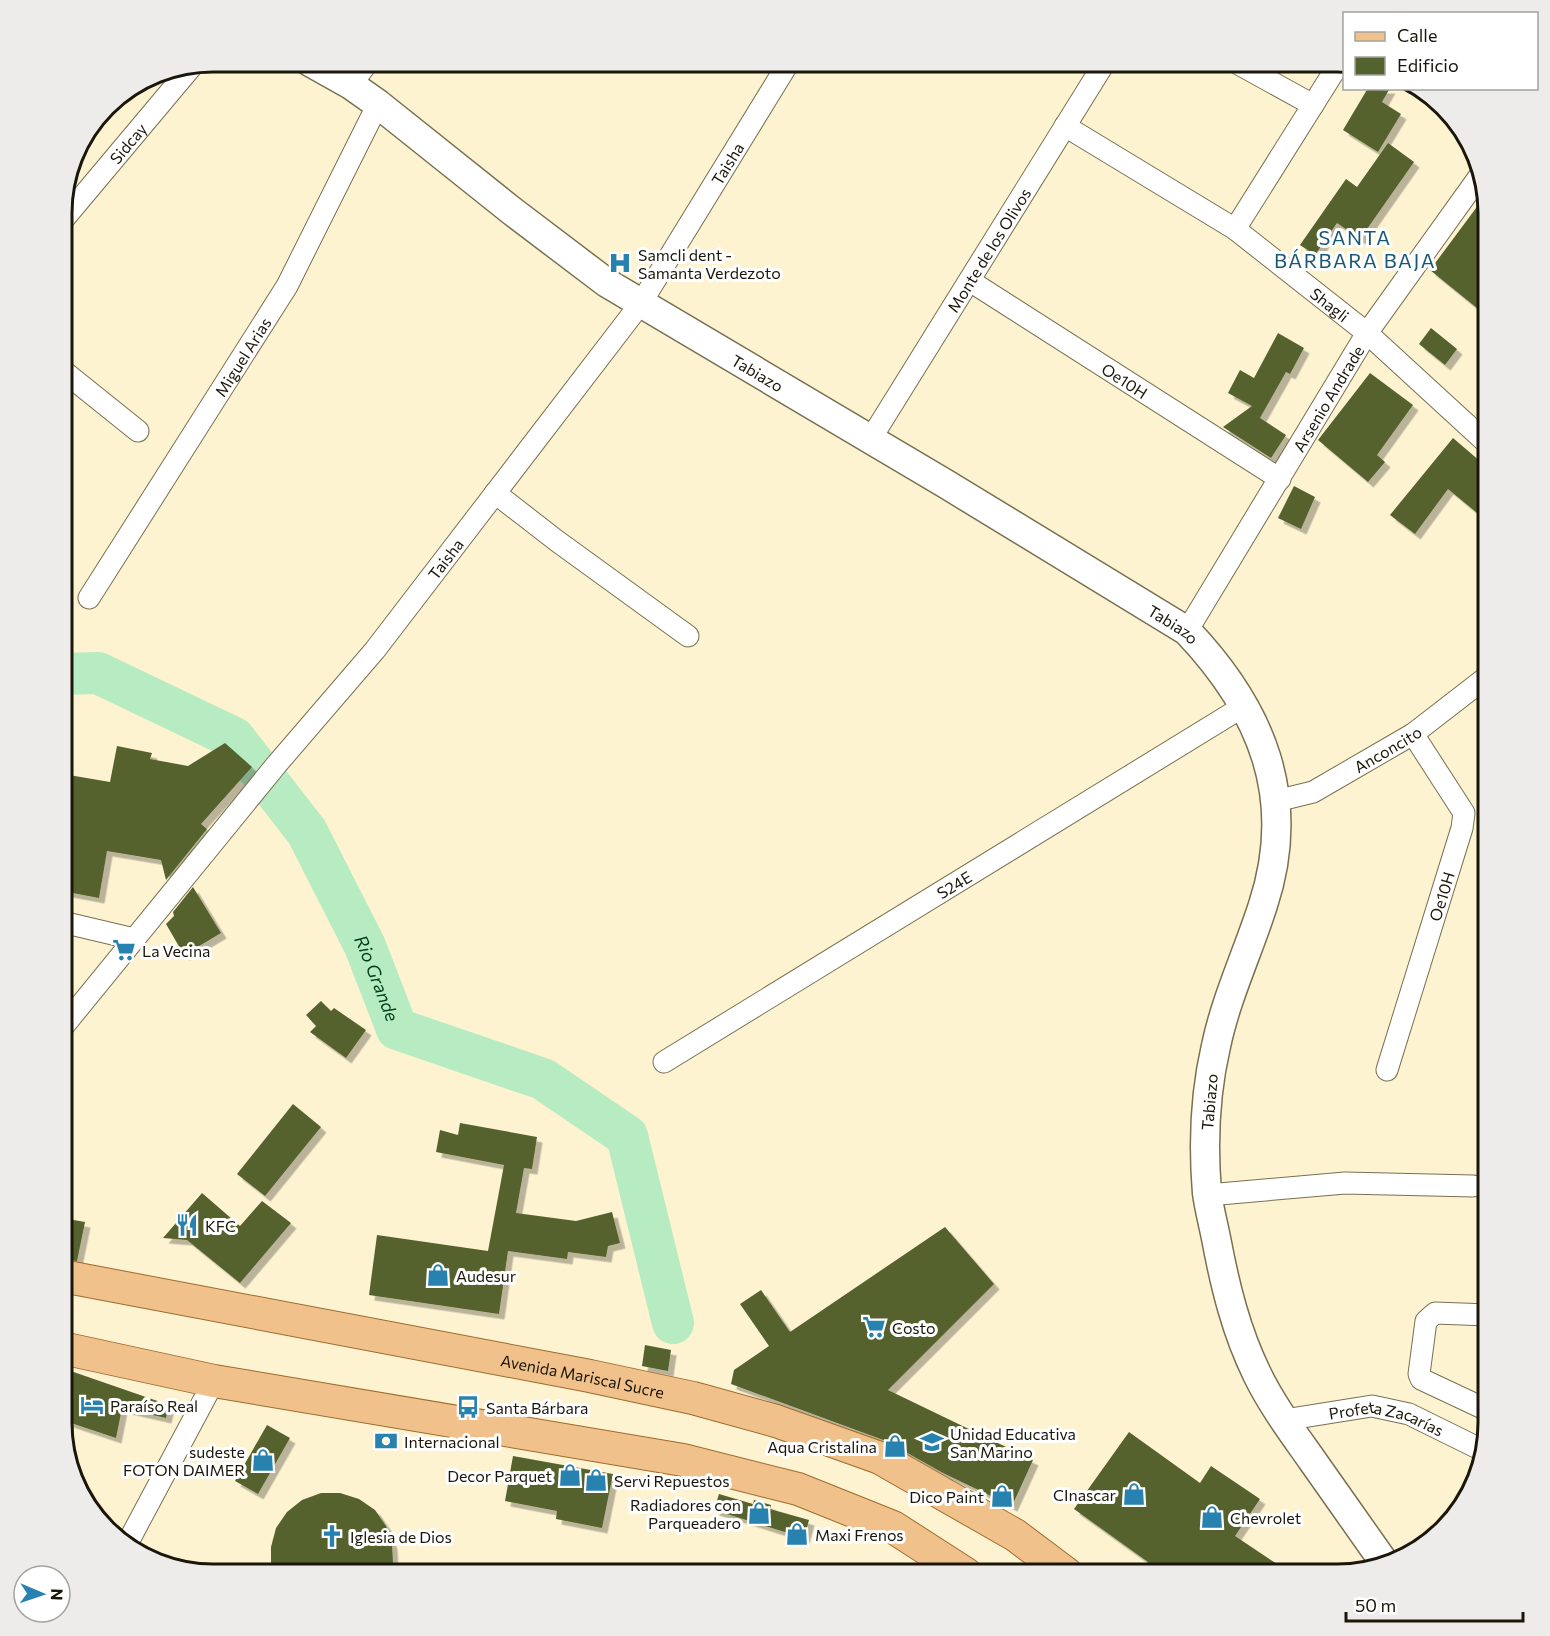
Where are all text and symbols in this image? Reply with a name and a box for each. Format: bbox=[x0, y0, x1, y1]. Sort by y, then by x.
legend bbox=[1343, 12, 1538, 90]
text: Calle bbox=[1397, 24, 1437, 46]
text: Edificio bbox=[1397, 54, 1459, 76]
street label: Sidcay bbox=[105, 119, 150, 167]
street label: Taisha bbox=[707, 139, 747, 188]
street label: Monte de los Olivos bbox=[943, 184, 1034, 315]
district label: SANTA BÁRBARA BAJA bbox=[1274, 225, 1436, 272]
place label: Samcli dent - Samanta Verdezoto bbox=[638, 245, 781, 282]
hospital icon: Samcli dent - Samanta Verdezoto bbox=[607, 250, 633, 276]
street label: Shagli bbox=[1307, 283, 1353, 325]
street label: Miguel Arias bbox=[210, 313, 274, 400]
street label: Arsenio Andrade bbox=[1288, 342, 1367, 455]
street label: Tabiazo bbox=[729, 350, 787, 395]
street label: Oe10H bbox=[1099, 358, 1152, 402]
street label: Taisha bbox=[423, 534, 467, 583]
street label: Tabiazo bbox=[1145, 600, 1203, 647]
street label: Anconcito bbox=[1350, 722, 1425, 776]
street label: S24E bbox=[933, 866, 975, 902]
street label: Oe10H bbox=[1424, 869, 1457, 923]
water label: Rio Grande bbox=[350, 931, 404, 1025]
supermarket icon: La Vecina bbox=[111, 937, 137, 963]
place label: La Vecina bbox=[142, 941, 210, 960]
street label: Tabiazo bbox=[1197, 1073, 1221, 1131]
restaurant icon: KFC bbox=[174, 1212, 200, 1238]
place label: KFC bbox=[205, 1216, 236, 1235]
shop icon: Audesur bbox=[425, 1262, 451, 1288]
place label: Audesur bbox=[456, 1266, 517, 1285]
supermarket icon: Costo bbox=[861, 1314, 887, 1340]
place label: Costo bbox=[892, 1318, 936, 1337]
street label: Avenida Mariscal Sucre bbox=[499, 1350, 666, 1401]
hotel icon: Paraíso Real bbox=[79, 1392, 105, 1418]
bus stop icon: Santa Bárbara bbox=[455, 1394, 481, 1420]
place label: Paraíso Real bbox=[110, 1396, 198, 1415]
street label: Profeta Zacarías bbox=[1327, 1396, 1447, 1439]
place label: Santa Bárbara bbox=[486, 1398, 588, 1417]
place label: Unidad Educativa San Marino bbox=[950, 1424, 1076, 1461]
bank icon: Internacional bbox=[373, 1428, 399, 1454]
school or university icon: Unidad Educativa San Marino bbox=[919, 1429, 945, 1455]
place label: Internacional bbox=[404, 1432, 500, 1451]
shop icon: Aqua Cristalina bbox=[882, 1433, 908, 1459]
place label: Aqua Cristalina bbox=[767, 1437, 877, 1456]
place label: sudeste FOTON DAIMER bbox=[123, 1442, 245, 1479]
shop icon: sudeste FOTON DAIMER bbox=[250, 1447, 276, 1473]
shop icon: Decor Parquet bbox=[557, 1462, 583, 1488]
place label: Decor Parquet bbox=[447, 1466, 552, 1485]
shop icon: Servi Repuestos bbox=[583, 1467, 609, 1493]
place label: Servi Repuestos bbox=[614, 1471, 729, 1490]
shop icon: CInascar bbox=[1121, 1481, 1147, 1507]
shop icon: Dico Paint bbox=[989, 1483, 1015, 1509]
place label: CInascar bbox=[1053, 1485, 1117, 1504]
place label: Dico Paint bbox=[909, 1487, 984, 1506]
place label: Radiadores con Parqueadero bbox=[630, 1495, 741, 1532]
shop icon: Radiadores con Parqueadero bbox=[746, 1500, 772, 1526]
shop icon: Chevrolet bbox=[1199, 1504, 1225, 1530]
place label: Chevrolet bbox=[1230, 1508, 1302, 1527]
shop icon: Maxi Frenos bbox=[784, 1521, 810, 1547]
church icon: Iglesia de Dios bbox=[319, 1523, 345, 1549]
place label: Maxi Frenos bbox=[815, 1525, 904, 1544]
place label: Iglesia de Dios bbox=[350, 1527, 452, 1546]
north arrow bbox=[12, 1564, 72, 1624]
scale bar bbox=[1346, 1585, 1523, 1623]
text: N bbox=[48, 1588, 67, 1601]
text: 50 m bbox=[1355, 1594, 1396, 1616]

